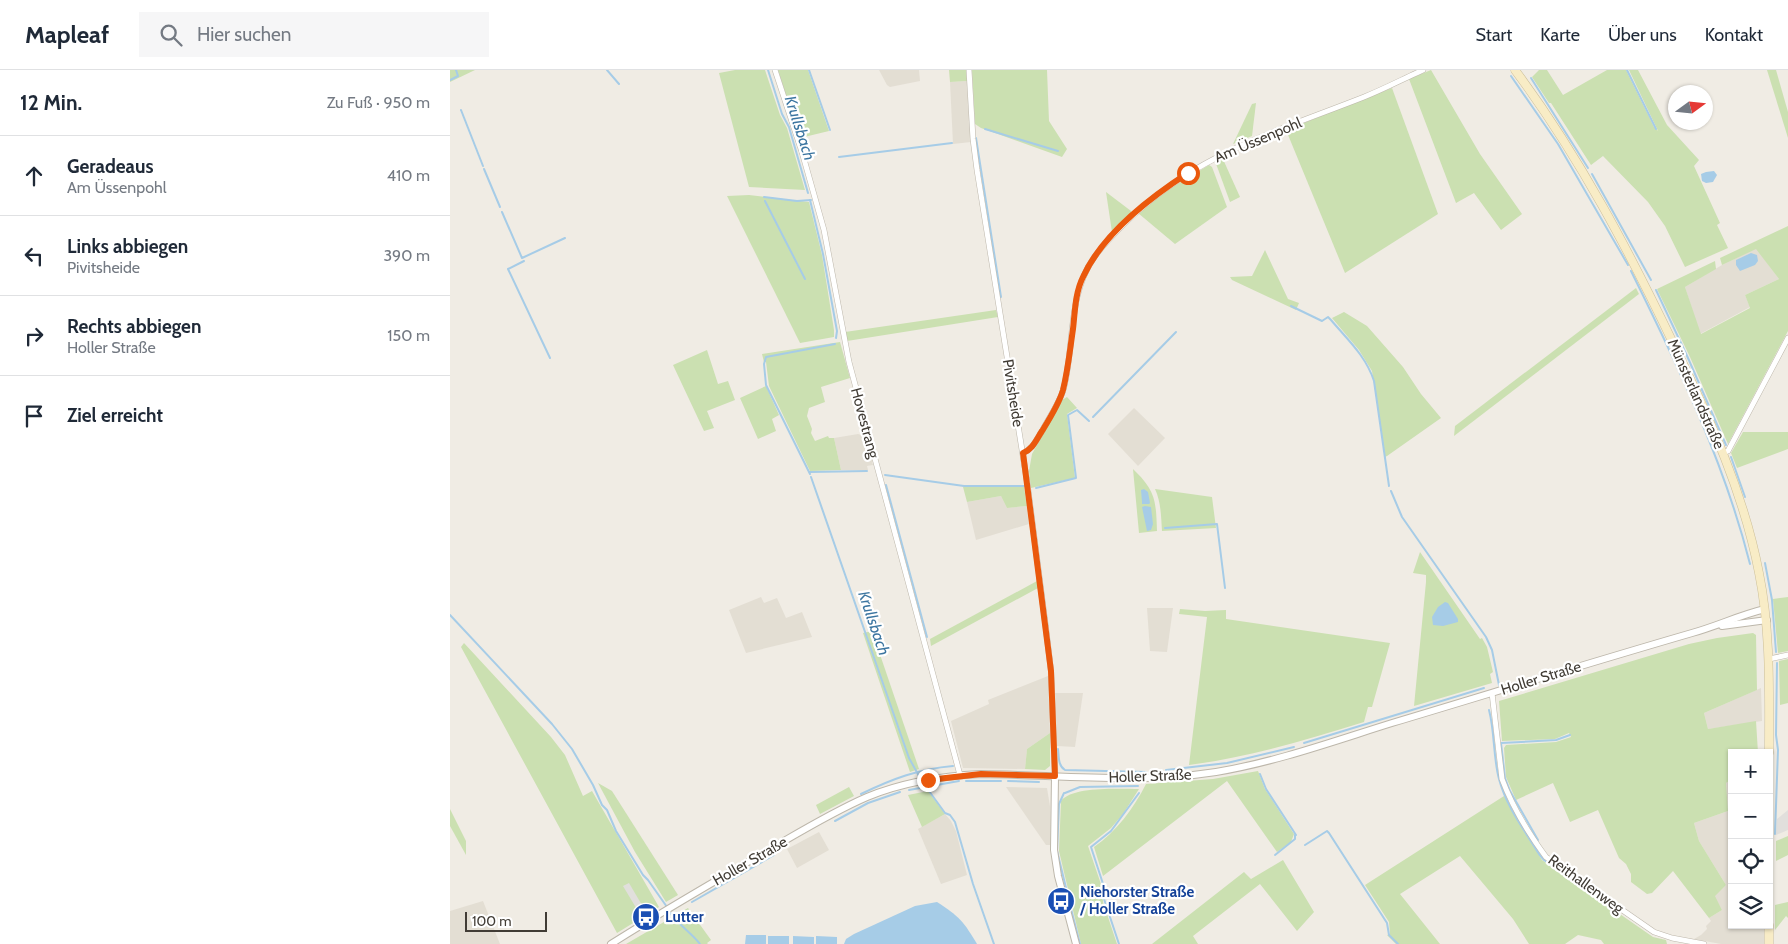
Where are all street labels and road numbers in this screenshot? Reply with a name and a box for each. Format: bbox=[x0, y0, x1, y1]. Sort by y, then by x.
street label: Am Üssenpohl bbox=[1212, 113, 1305, 166]
street label: Münsterlandstraße bbox=[1664, 336, 1728, 452]
street label: Pivitsheide bbox=[999, 358, 1027, 429]
street label: Hovestrang bbox=[847, 386, 883, 461]
street label: Holler Straße bbox=[1499, 657, 1584, 699]
street label: Holler Straße bbox=[1108, 766, 1192, 786]
street label: Holler Straße bbox=[710, 832, 791, 890]
street label: Reithallenweg bbox=[1545, 851, 1628, 918]

